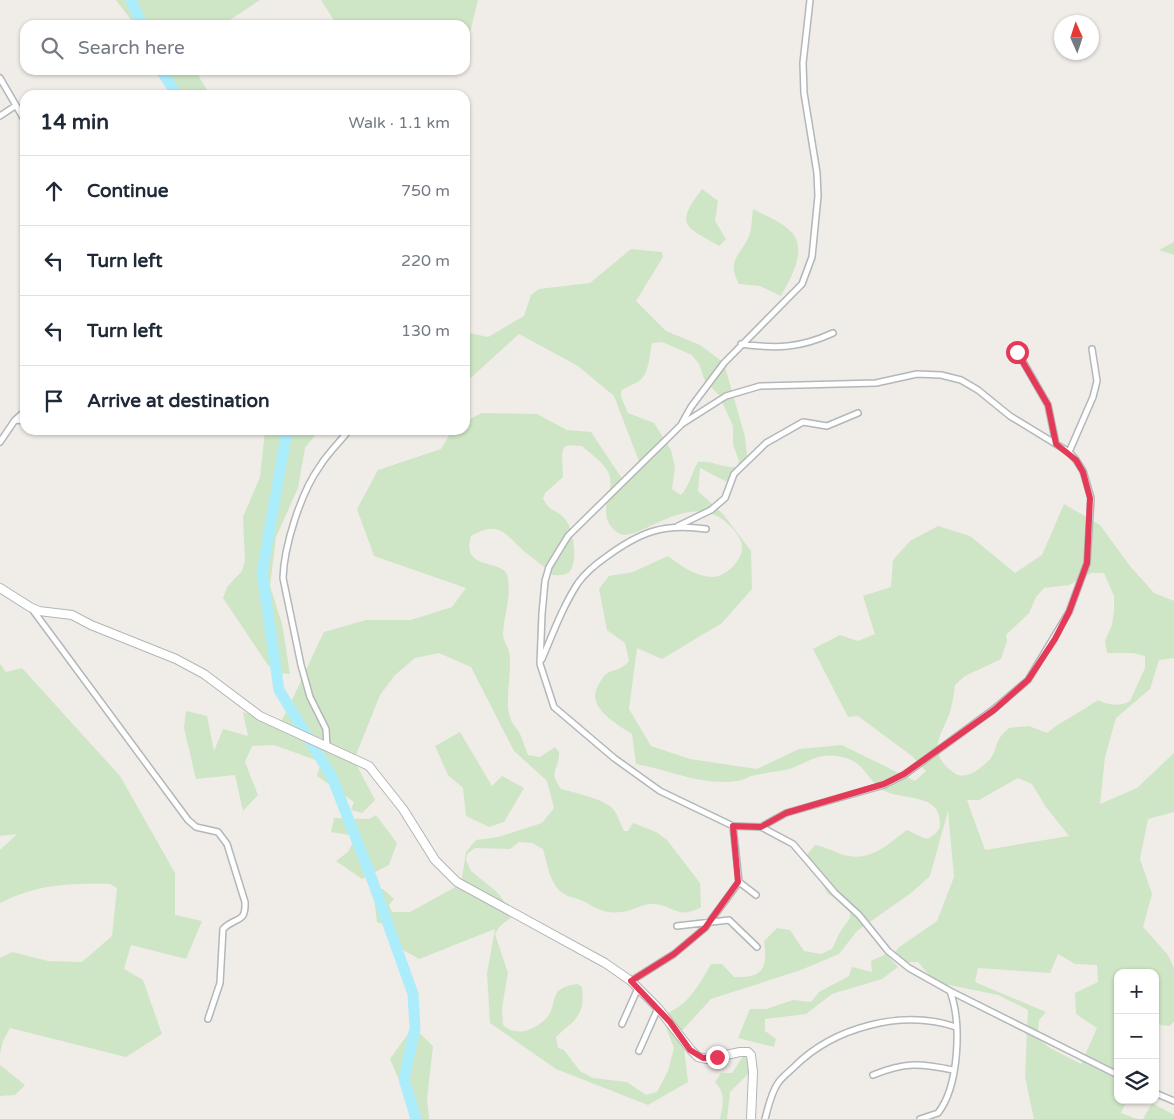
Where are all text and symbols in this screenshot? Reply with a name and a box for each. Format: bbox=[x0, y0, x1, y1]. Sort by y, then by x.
north arrow bbox=[1054, 15, 1099, 60]
search box bbox=[20, 20, 470, 75]
icon: search bbox=[38, 34, 66, 62]
text: Search here bbox=[78, 37, 185, 59]
text: 14 min bbox=[40, 110, 109, 135]
text: Walk · 1.1 km bbox=[348, 113, 450, 133]
icon: ahead bbox=[40, 177, 68, 205]
text: Continue bbox=[87, 180, 169, 202]
text: 750 m bbox=[401, 181, 450, 201]
icon: left bbox=[40, 247, 68, 275]
text: Turn left bbox=[87, 250, 163, 272]
text: 220 m bbox=[401, 251, 450, 271]
icon: left bbox=[40, 317, 68, 345]
text: Turn left bbox=[87, 320, 163, 342]
text: 130 m bbox=[401, 321, 450, 341]
route start bbox=[1006, 341, 1029, 364]
icon: arrive bbox=[40, 387, 68, 415]
text: Arrive at destination bbox=[87, 390, 270, 412]
map controls bbox=[1114, 969, 1159, 1104]
button: + bbox=[1114, 969, 1159, 1014]
button: − bbox=[1114, 1014, 1159, 1059]
route end bbox=[706, 1046, 729, 1069]
button: layers bbox=[1114, 1059, 1159, 1104]

